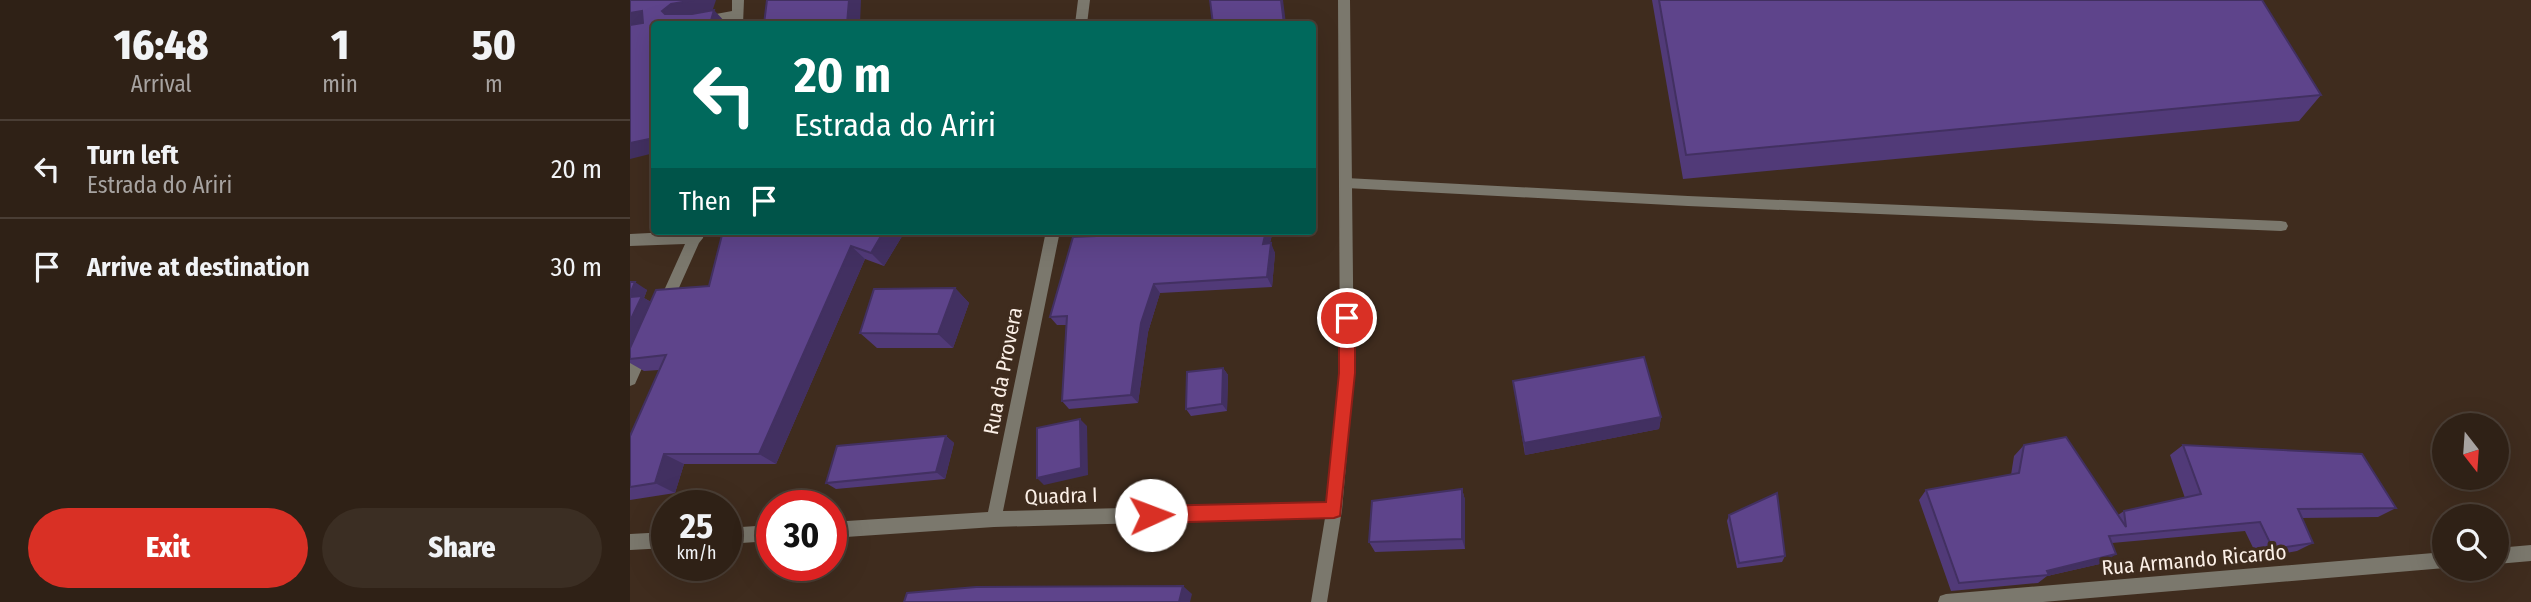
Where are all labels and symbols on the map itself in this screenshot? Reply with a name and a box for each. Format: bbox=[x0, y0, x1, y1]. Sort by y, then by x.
pin bbox=[1317, 288, 1377, 348]
street label: Rua da Provera bbox=[978, 305, 1028, 437]
north arrow bbox=[2432, 413, 2510, 490]
position arrow bbox=[1114, 478, 1188, 552]
street label: Quadra I bbox=[1024, 482, 1098, 510]
speed limit sign: 30 bbox=[756, 490, 847, 581]
street label: Rua Armando Ricardo bbox=[2100, 539, 2288, 581]

